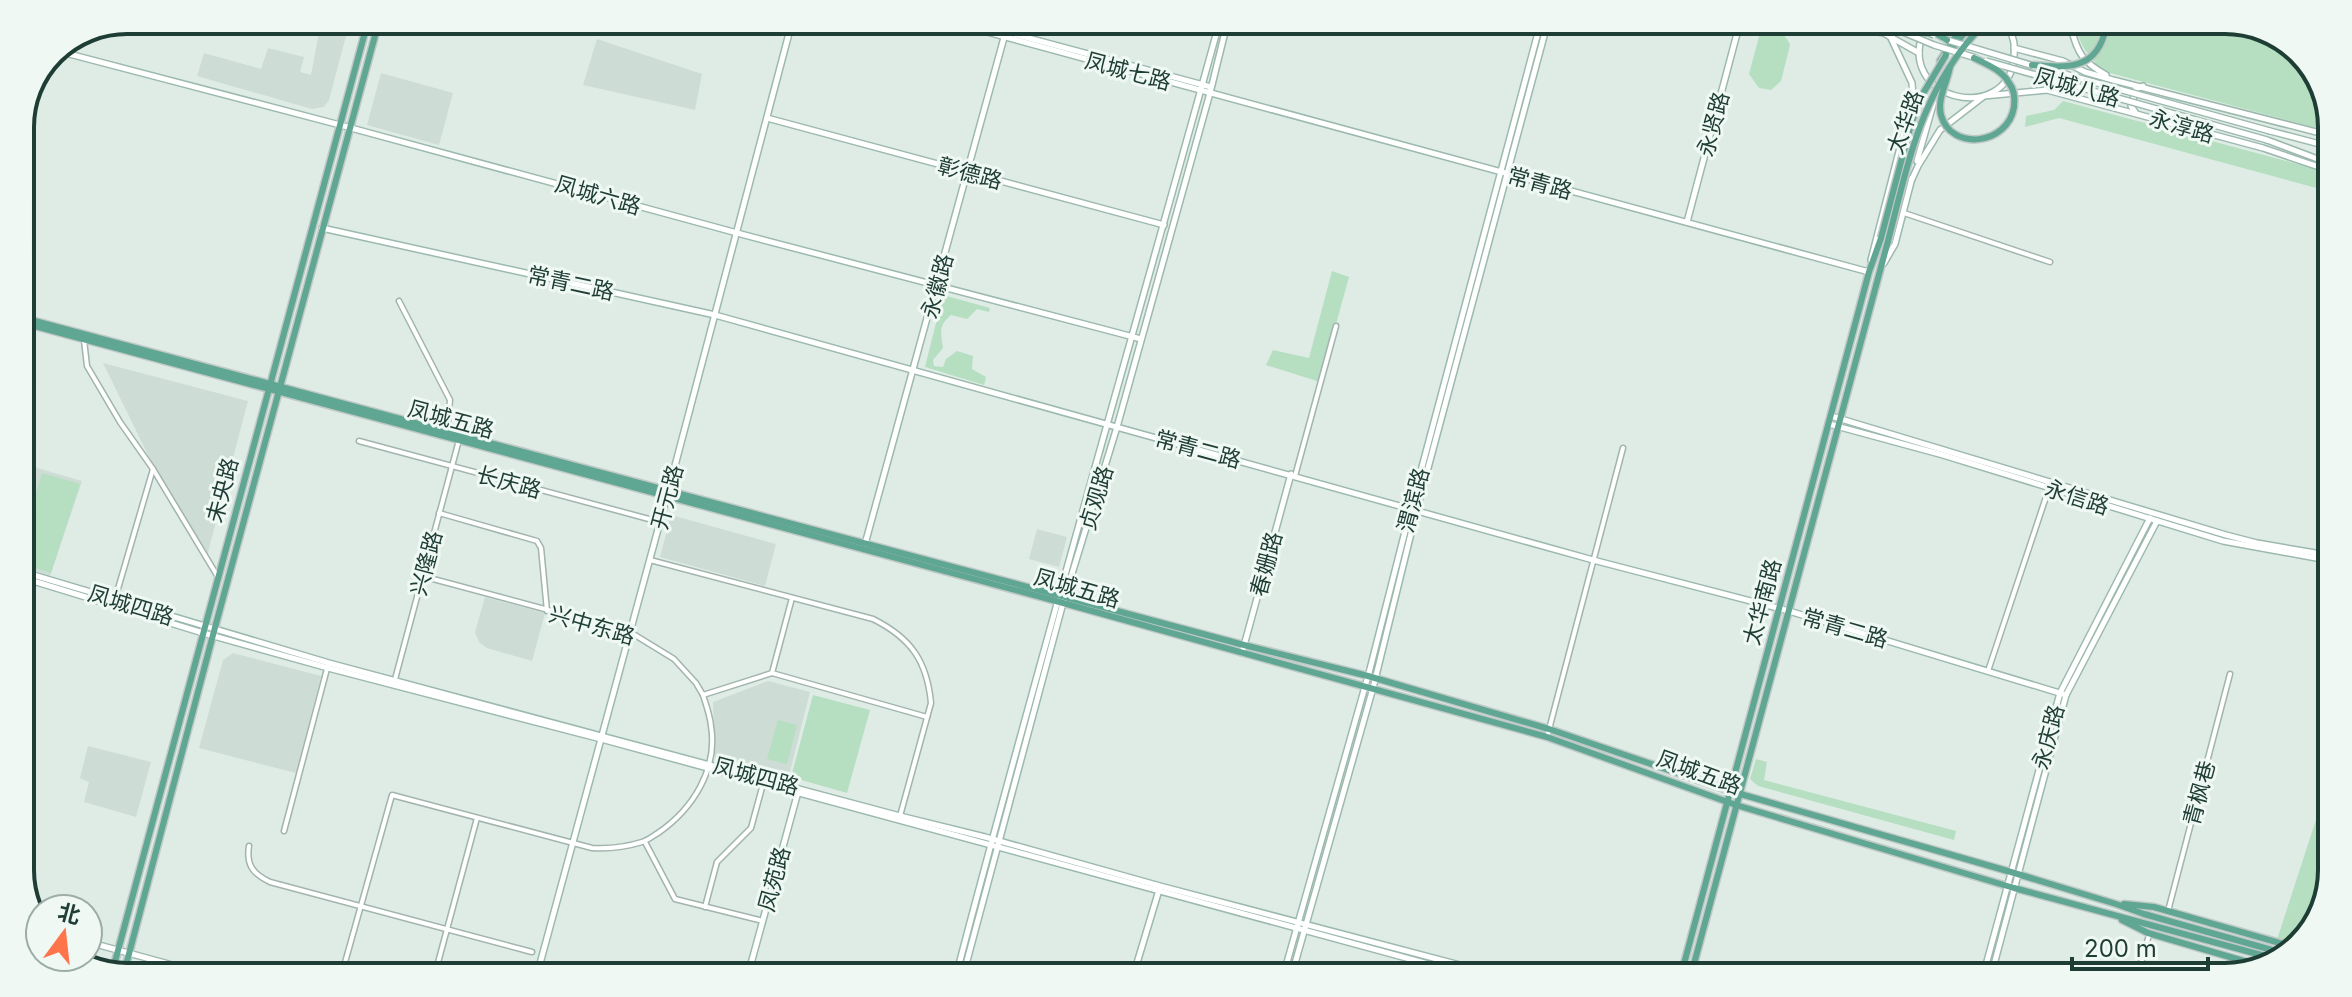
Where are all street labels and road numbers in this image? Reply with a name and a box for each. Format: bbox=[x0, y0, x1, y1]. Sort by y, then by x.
street label: 凤城七路 bbox=[1082, 47, 1174, 95]
street label: 凤城八路 bbox=[2031, 62, 2123, 112]
street label: 太华路 bbox=[1881, 87, 1929, 157]
street label: 永贤路 bbox=[1692, 89, 1734, 159]
street label: 永淳路 bbox=[2147, 104, 2217, 148]
street label: 彰德路 bbox=[935, 152, 1005, 194]
street label: 常青路 bbox=[1505, 162, 1575, 204]
street label: 凤城六路 bbox=[552, 170, 644, 220]
street label: 永徽路 bbox=[916, 251, 958, 321]
street label: 常青二路 bbox=[525, 261, 617, 305]
street label: 凤城五路 bbox=[405, 395, 497, 443]
street label: 常青二路 bbox=[1152, 425, 1244, 473]
street label: 未央路 bbox=[201, 455, 243, 525]
street label: 长庆路 bbox=[474, 461, 544, 503]
street label: 开元路 bbox=[646, 462, 688, 532]
street label: 贞观路 bbox=[1074, 463, 1118, 533]
street label: 渭滨路 bbox=[1392, 465, 1434, 535]
street label: 永信路 bbox=[2042, 474, 2112, 520]
street label: 兴隆路 bbox=[405, 528, 447, 598]
street label: 春姗路 bbox=[1245, 529, 1287, 599]
street label: 太华南路 bbox=[1738, 556, 1786, 648]
street label: 凤城五路 bbox=[1031, 563, 1123, 613]
street label: 凤城四路 bbox=[85, 580, 177, 630]
street label: 兴中东路 bbox=[546, 600, 638, 650]
street label: 常青二路 bbox=[1799, 603, 1891, 653]
street label: 永庆路 bbox=[2027, 702, 2069, 772]
street label: 凤城五路 bbox=[1653, 745, 1745, 799]
street label: 凤城四路 bbox=[710, 752, 802, 800]
street label: 青枫巷 bbox=[2178, 758, 2220, 828]
street label: 凤苑路 bbox=[753, 844, 795, 914]

